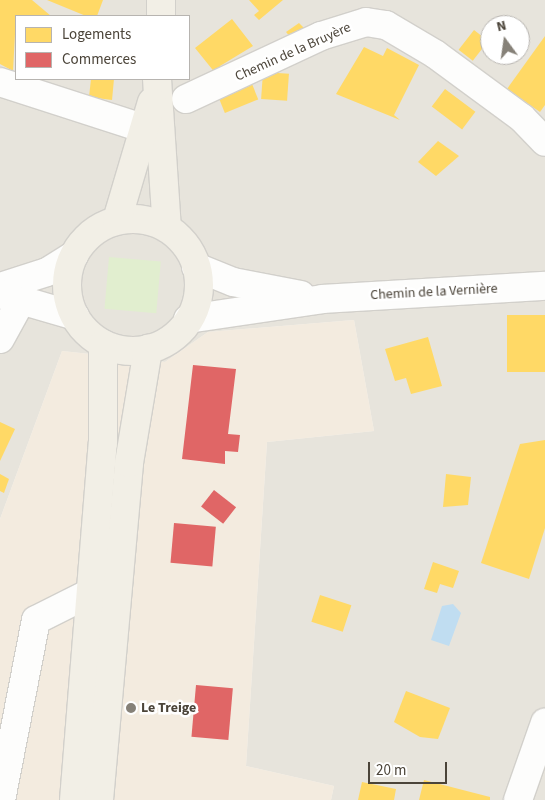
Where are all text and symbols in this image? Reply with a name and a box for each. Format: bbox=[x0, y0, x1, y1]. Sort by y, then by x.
legend bbox=[15, 15, 190, 80]
north arrow bbox=[480, 15, 530, 65]
text: N bbox=[495, 16, 509, 37]
street label: Chemin de la Bruyère bbox=[233, 19, 353, 85]
text: Logements bbox=[62, 24, 131, 45]
text: Commerces bbox=[62, 49, 136, 70]
street label: Chemin de la Vernière bbox=[370, 280, 498, 304]
place label: Le Treige bbox=[141, 700, 196, 716]
marker: Le Treige bbox=[125, 702, 137, 714]
scale bar bbox=[370, 752, 449, 784]
text: 20 m bbox=[376, 760, 406, 781]

